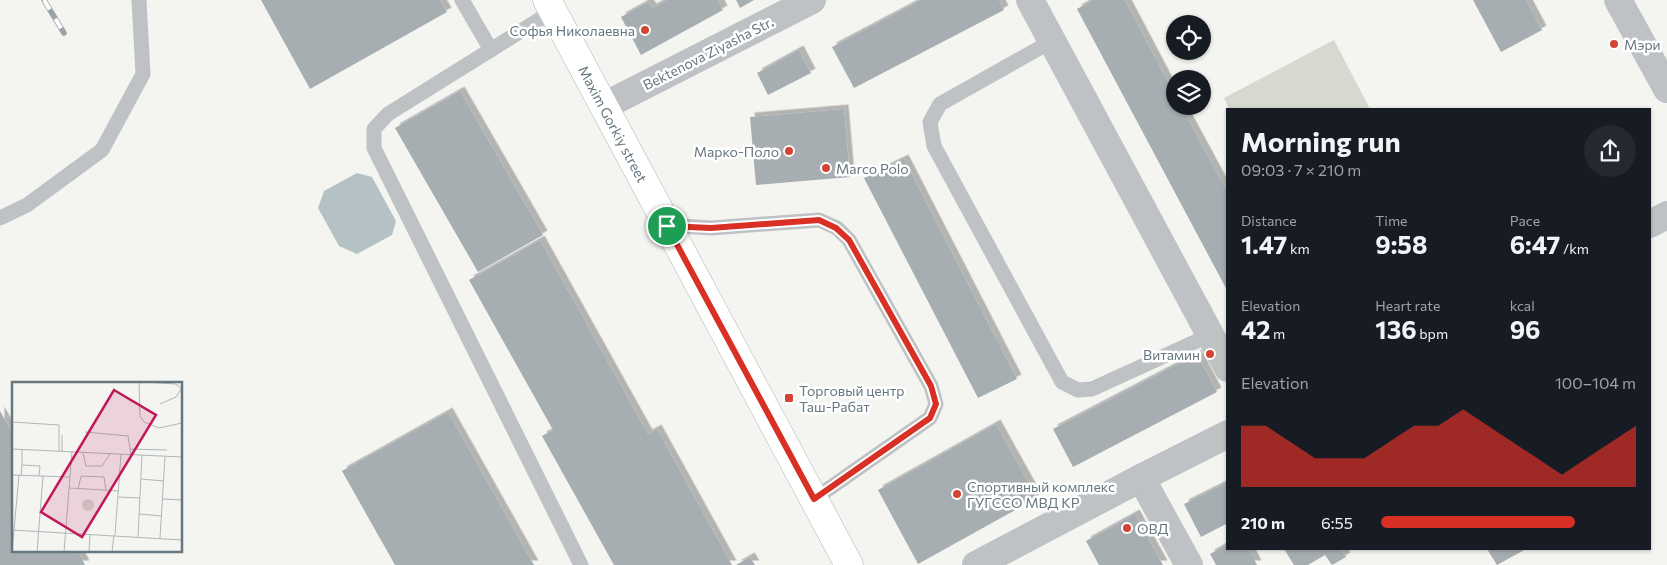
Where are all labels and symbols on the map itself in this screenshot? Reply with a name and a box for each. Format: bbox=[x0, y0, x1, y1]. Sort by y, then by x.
street label: Bektenova Ziyasha Str. bbox=[640, 13, 776, 93]
place label: Софья Николаевна bbox=[509, 22, 635, 39]
marker: Софья Николаевна bbox=[639, 24, 651, 36]
place label: Мэри bbox=[1624, 36, 1661, 53]
marker: Мэри bbox=[1608, 38, 1620, 50]
street label: Maxim Gorkiy street bbox=[575, 63, 651, 185]
place label: Марко-Поло bbox=[694, 143, 779, 160]
marker: Марко-Поло bbox=[783, 145, 795, 157]
place label: Marco Polo bbox=[836, 160, 909, 177]
marker: Marco Polo bbox=[820, 162, 832, 174]
pin bbox=[646, 205, 688, 247]
place label: Витамин bbox=[1143, 346, 1200, 363]
marker: Витамин bbox=[1204, 348, 1216, 360]
inset map bbox=[12, 382, 182, 552]
place label: Торговый центр Таш-Рабат bbox=[799, 382, 904, 415]
marker: Торговый центр Таш-Рабат bbox=[783, 392, 795, 404]
place label: Спортивный комплекс ГУГССО МВД КР bbox=[967, 478, 1115, 511]
marker: Спортивный комплекс ГУГССО МВД КР bbox=[951, 488, 963, 500]
place label: ОВД bbox=[1137, 520, 1168, 537]
marker: ОВД bbox=[1121, 522, 1133, 534]

